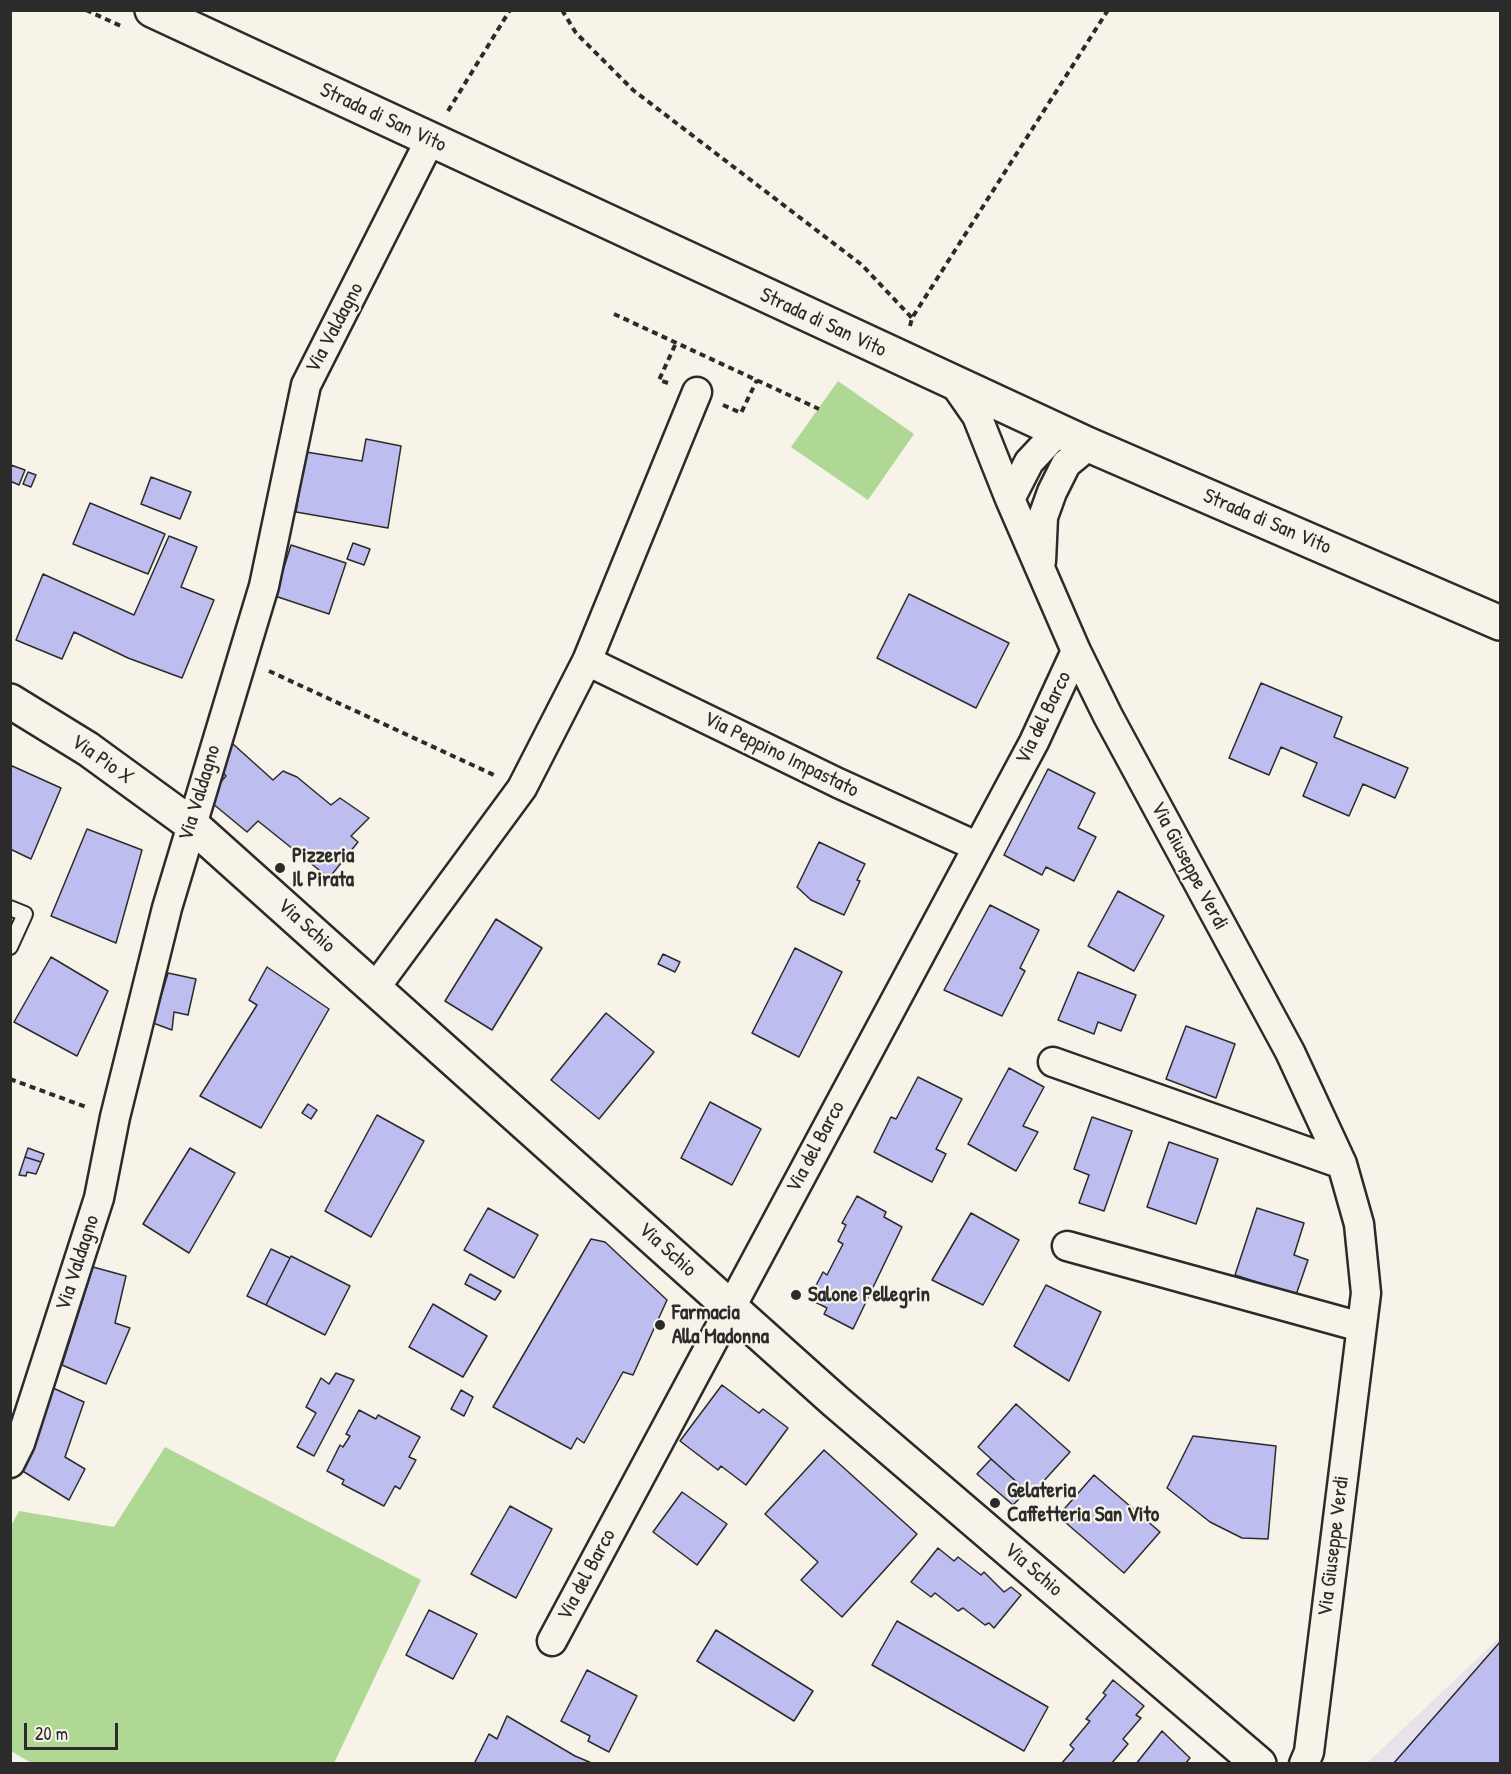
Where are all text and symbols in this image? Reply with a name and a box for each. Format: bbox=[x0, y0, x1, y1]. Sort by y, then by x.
street label: Strada di San Vito bbox=[316, 78, 450, 158]
street label: Via Valdagno bbox=[301, 278, 369, 378]
street label: Strada di San Vito bbox=[756, 283, 890, 363]
street label: Strada di San Vito bbox=[1199, 484, 1335, 560]
street label: Via del Barco bbox=[1011, 667, 1077, 769]
street label: Via Peppino Impastato bbox=[699, 707, 863, 803]
street label: Via Pio X bbox=[66, 730, 138, 790]
street label: Via Valdagno bbox=[173, 742, 227, 844]
street label: Via Giuseppe Verdi bbox=[1145, 798, 1233, 934]
place label: Pizzeria Il Pirata bbox=[292, 843, 354, 893]
marker: Pizzeria Il Pirata bbox=[273, 861, 287, 875]
street label: Via Schio bbox=[272, 893, 340, 959]
street label: Via del Barco bbox=[781, 1097, 851, 1197]
street label: Via Valdagno bbox=[51, 1212, 105, 1314]
street label: Via Schio bbox=[633, 1217, 701, 1283]
place label: Salone Pellegrin bbox=[808, 1282, 930, 1308]
marker: Salone Pellegrin bbox=[789, 1288, 803, 1302]
place label: Farmacia Alla Madonna bbox=[672, 1300, 769, 1350]
marker: Farmacia Alla Madonna bbox=[653, 1318, 667, 1332]
street label: Via Giuseppe Verdi bbox=[1313, 1474, 1355, 1618]
place label: Gelateria Caffetteria San Vito bbox=[1007, 1478, 1159, 1528]
marker: Gelateria Caffetteria San Vito bbox=[988, 1496, 1002, 1510]
street label: Via del Barco bbox=[552, 1525, 622, 1625]
street label: Via Schio bbox=[999, 1538, 1067, 1602]
scale bar bbox=[27, 1711, 122, 1749]
text: 20 m bbox=[35, 1721, 68, 1746]

